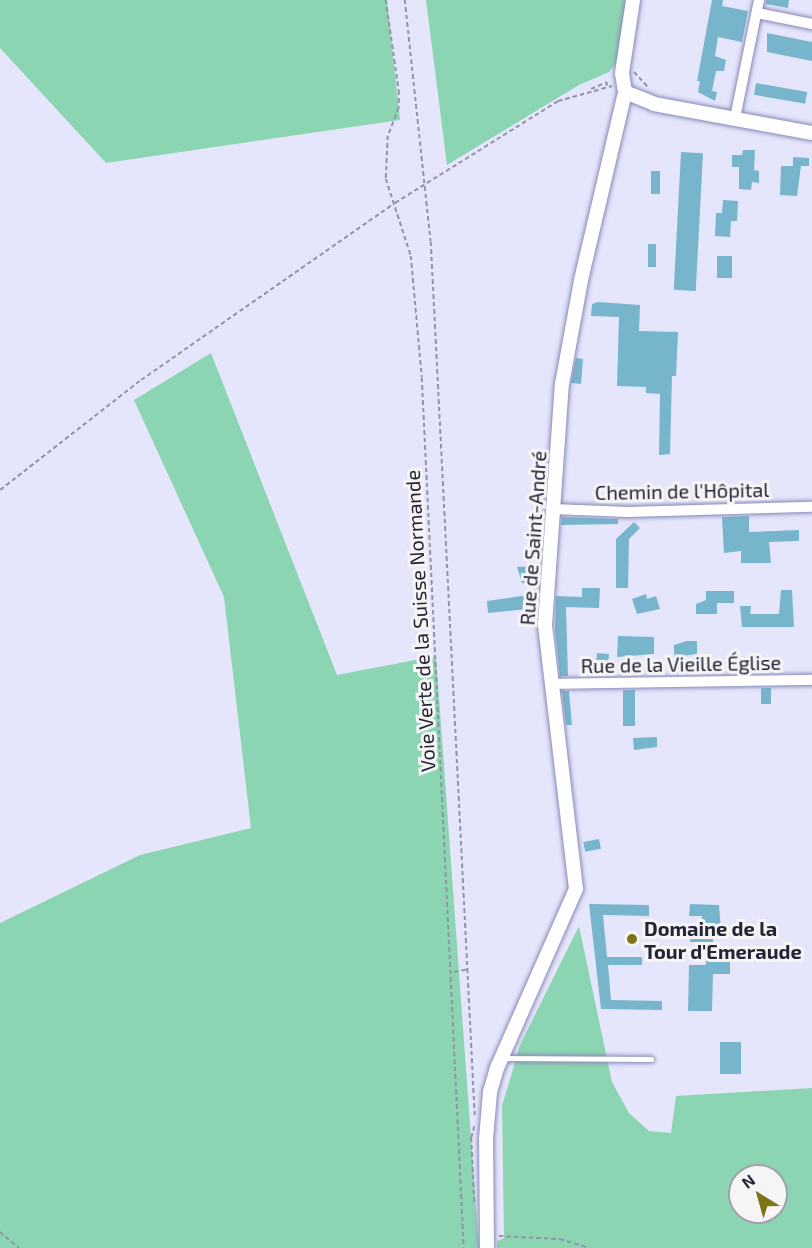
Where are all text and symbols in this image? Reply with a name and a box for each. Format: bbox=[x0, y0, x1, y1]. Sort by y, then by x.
street label: Rue de Saint-André bbox=[515, 450, 551, 626]
street label: Voie Verte de la Suisse Normande bbox=[400, 469, 440, 773]
street label: Chemin de l'Hôpital bbox=[595, 477, 769, 505]
street label: Rue de la Vieille Église bbox=[580, 650, 782, 678]
place label: Domaine de la Tour d'Emeraude bbox=[644, 916, 802, 963]
marker: Domaine de la Tour d'Emeraude bbox=[625, 932, 639, 946]
north arrow bbox=[728, 1164, 788, 1224]
text: N bbox=[738, 1170, 758, 1192]

